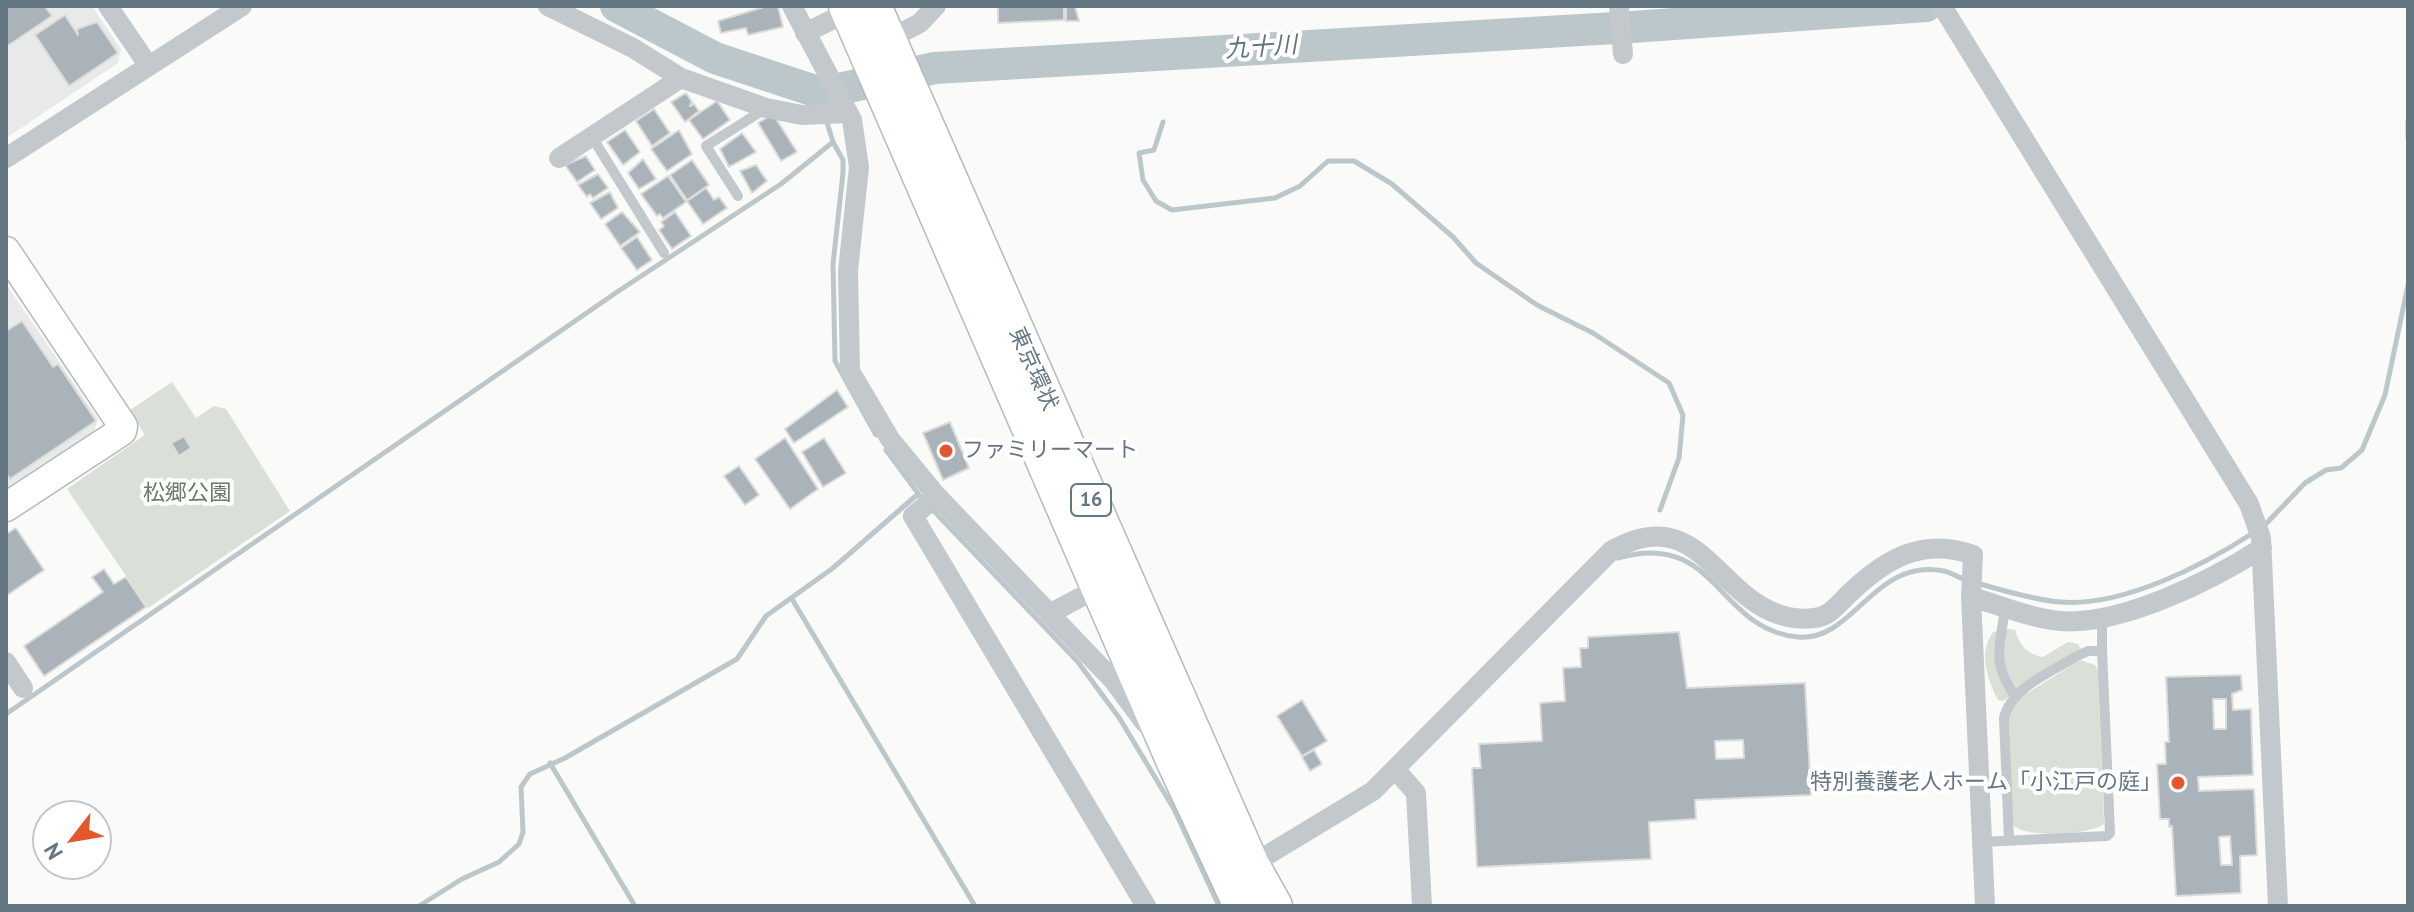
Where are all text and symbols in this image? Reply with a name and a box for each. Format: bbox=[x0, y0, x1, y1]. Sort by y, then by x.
water label: 九十川 bbox=[1224, 31, 1298, 65]
street label: 東京環状 bbox=[1003, 323, 1063, 415]
place label: ファミリーマート bbox=[962, 438, 1138, 464]
marker: ファミリーマート bbox=[937, 442, 955, 460]
park label: 松郷公園 bbox=[143, 481, 231, 507]
road number: 16 bbox=[1071, 484, 1111, 516]
place label: 特別養護老人ホーム「小江戸の庭」 bbox=[1810, 770, 2162, 796]
marker: 特別養護老人ホーム「小江戸の庭」 bbox=[2169, 774, 2187, 792]
north arrow bbox=[32, 800, 112, 880]
text: N bbox=[37, 838, 69, 865]

